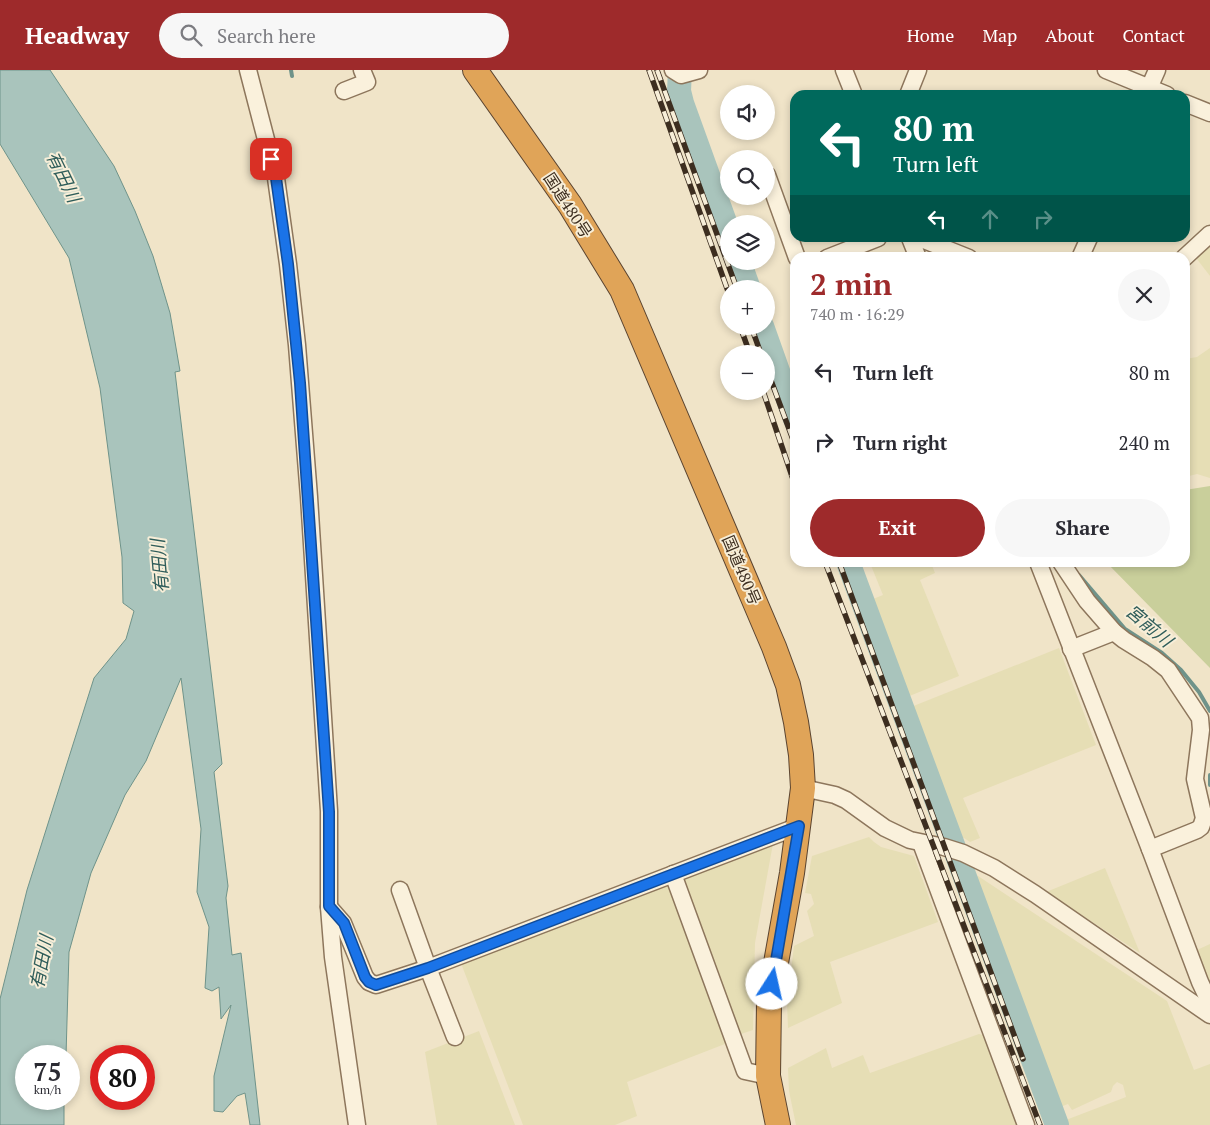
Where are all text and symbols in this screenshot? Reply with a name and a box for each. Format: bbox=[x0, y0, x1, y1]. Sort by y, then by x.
search box bbox=[159, 13, 509, 58]
text: Headway bbox=[25, 19, 129, 51]
icon: search bbox=[177, 21, 205, 49]
text: Search here bbox=[217, 23, 316, 48]
text: Home bbox=[907, 23, 954, 47]
text: Map bbox=[982, 23, 1017, 47]
text: About bbox=[1045, 23, 1094, 47]
text: Contact bbox=[1122, 23, 1185, 47]
map controls bbox=[720, 85, 775, 400]
button: sound bbox=[720, 85, 775, 140]
text: 80 m bbox=[893, 105, 974, 151]
icon: left bbox=[810, 110, 875, 175]
pin bbox=[250, 138, 292, 180]
icon: arrive bbox=[257, 145, 285, 173]
water label: 有田川 bbox=[41, 147, 87, 208]
text: Turn left bbox=[893, 149, 979, 178]
button: search bbox=[720, 150, 775, 205]
street label: 国道480号 bbox=[539, 168, 597, 242]
icon: left bbox=[923, 205, 951, 233]
icon: ahead bbox=[976, 205, 1004, 233]
icon: right bbox=[1029, 205, 1057, 233]
button: layers bbox=[720, 215, 775, 270]
text: 2 min bbox=[810, 264, 892, 304]
button: close bbox=[1118, 269, 1170, 321]
button: + bbox=[720, 280, 775, 335]
text: 740 m · 16:29 bbox=[810, 303, 904, 325]
button: − bbox=[720, 345, 775, 400]
icon: left bbox=[810, 358, 838, 386]
text: Turn left bbox=[853, 360, 934, 385]
text: 80 m bbox=[1129, 360, 1170, 385]
icon: right bbox=[810, 428, 838, 456]
text: Turn right bbox=[853, 430, 947, 455]
text: 240 m bbox=[1119, 430, 1170, 455]
button: Exit bbox=[810, 499, 985, 557]
button: Share bbox=[995, 499, 1170, 557]
street label: 国道480号 bbox=[717, 532, 767, 608]
water label: 有田川 bbox=[145, 536, 173, 594]
water label: 宮前川 bbox=[1121, 599, 1180, 653]
water label: 有田川 bbox=[24, 931, 58, 991]
position arrow bbox=[745, 957, 797, 1009]
speed limit sign: 80 bbox=[90, 1045, 155, 1110]
text: 75 bbox=[33, 1055, 62, 1088]
text: km/h bbox=[34, 1082, 61, 1097]

